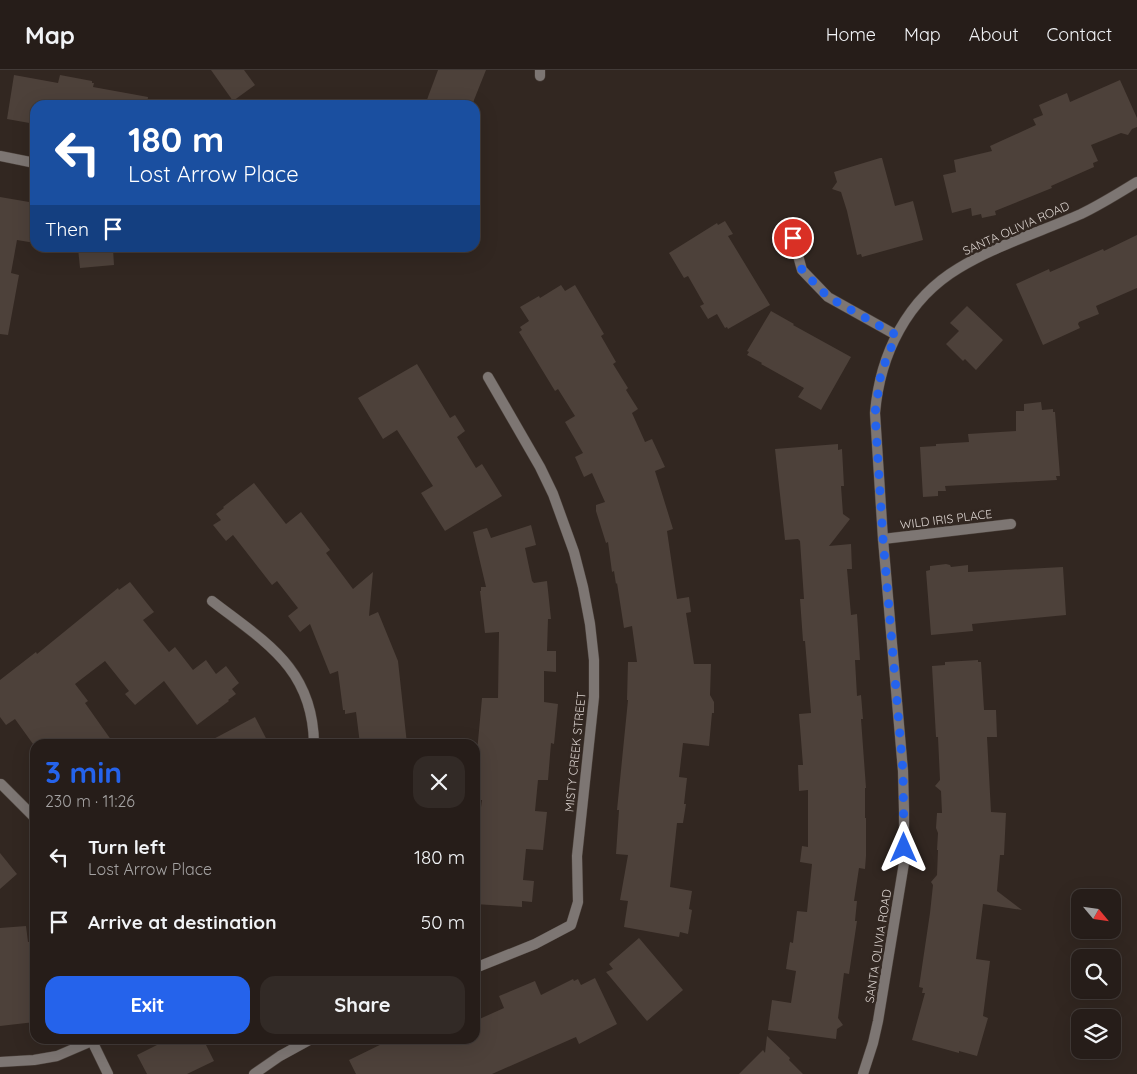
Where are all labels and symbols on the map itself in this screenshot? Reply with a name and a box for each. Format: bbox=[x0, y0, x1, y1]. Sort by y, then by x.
street label: SANTA OLIVIA ROAD bbox=[960, 198, 1072, 258]
pin bbox=[772, 217, 814, 259]
street label: WILD IRIS PLACE bbox=[899, 506, 993, 532]
street label: MISTY CREEK STREET bbox=[561, 691, 589, 813]
position arrow bbox=[877, 821, 929, 873]
street label: SANTA OLIVIA ROAD bbox=[862, 888, 894, 1004]
north arrow bbox=[1071, 889, 1121, 939]

